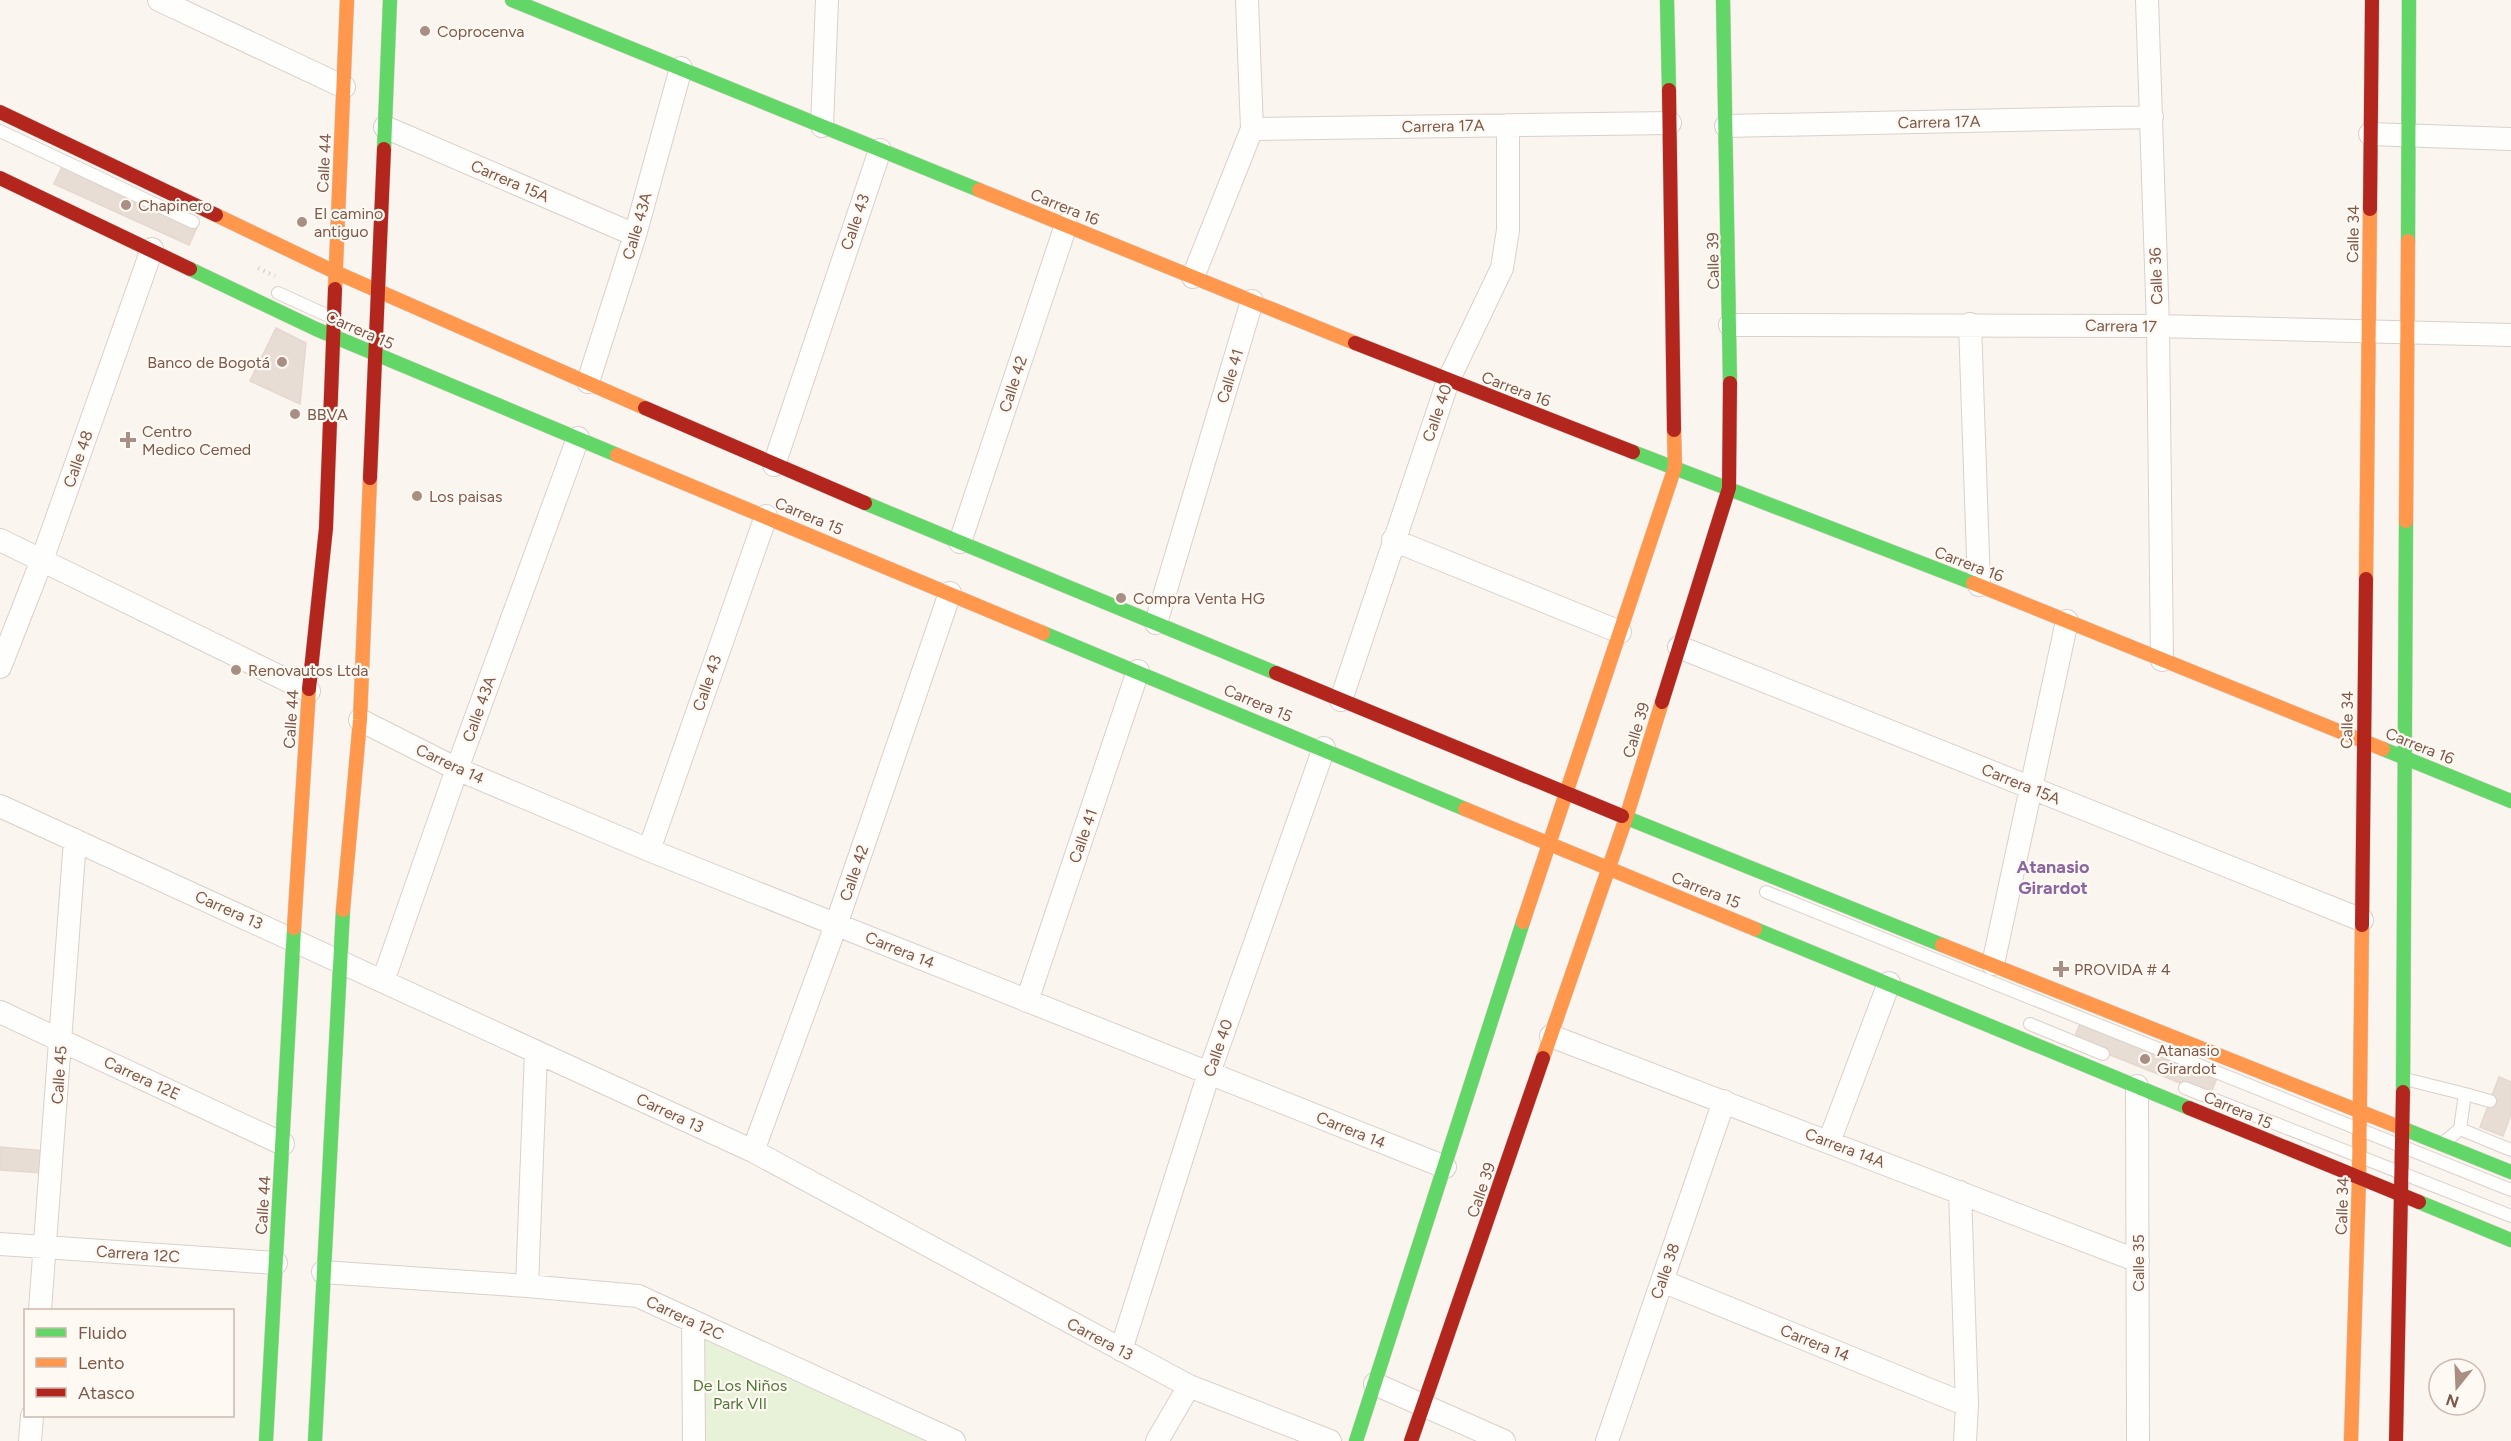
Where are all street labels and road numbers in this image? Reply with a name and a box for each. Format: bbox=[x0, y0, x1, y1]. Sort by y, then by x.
street label: Carrera 17A bbox=[1897, 112, 1981, 132]
street label: Carrera 17A bbox=[1401, 116, 1485, 136]
street label: Calle 44 bbox=[313, 133, 335, 193]
street label: Carrera 15A bbox=[468, 156, 552, 206]
street label: Carrera 16 bbox=[1028, 185, 1102, 229]
street label: Calle 43A bbox=[618, 190, 656, 262]
street label: Calle 43 bbox=[837, 191, 873, 253]
street label: Calle 34 bbox=[2343, 205, 2363, 263]
street label: Calle 39 bbox=[1703, 232, 1723, 290]
street label: Calle 36 bbox=[2146, 247, 2166, 305]
street label: Carrera 15 bbox=[323, 307, 397, 353]
street label: Carrera 17 bbox=[2085, 316, 2158, 336]
street label: Calle 41 bbox=[1213, 346, 1247, 406]
street label: Calle 42 bbox=[995, 353, 1031, 415]
street label: Carrera 16 bbox=[1479, 367, 1553, 411]
street label: Calle 40 bbox=[1418, 382, 1456, 444]
street label: Calle 48 bbox=[59, 428, 97, 490]
street label: Carrera 15 bbox=[772, 493, 846, 539]
street label: Carrera 16 bbox=[1932, 542, 2006, 586]
street label: Calle 43 bbox=[689, 652, 725, 714]
street label: Calle 43A bbox=[458, 673, 500, 745]
street label: Carrera 15 bbox=[1221, 680, 1295, 726]
street label: Calle 44 bbox=[279, 689, 303, 749]
street label: Calle 34 bbox=[2337, 691, 2357, 749]
street label: Calle 39 bbox=[1619, 700, 1653, 760]
street label: Carrera 16 bbox=[2383, 724, 2457, 768]
street label: Carrera 14 bbox=[413, 740, 487, 788]
street label: Carrera 15A bbox=[1979, 760, 2063, 808]
street label: Calle 41 bbox=[1065, 806, 1101, 866]
street label: Calle 42 bbox=[836, 842, 872, 904]
street label: Carrera 15 bbox=[1669, 868, 1743, 912]
street label: Carrera 13 bbox=[192, 887, 266, 933]
street label: Carrera 14 bbox=[862, 927, 938, 973]
street label: Calle 40 bbox=[1199, 1017, 1237, 1079]
street label: Calle 45 bbox=[47, 1045, 71, 1105]
street label: Carrera 12E bbox=[101, 1052, 183, 1104]
street label: Carrera 15 bbox=[2201, 1087, 2275, 1133]
street label: Carrera 13 bbox=[633, 1089, 707, 1137]
street label: Carrera 14 bbox=[1313, 1107, 1389, 1153]
street label: Carrera 14A bbox=[1802, 1124, 1888, 1172]
street label: Calle 39 bbox=[1463, 1160, 1499, 1220]
street label: Calle 44 bbox=[251, 1175, 275, 1235]
street label: Calle 34 bbox=[2331, 1177, 2353, 1235]
street label: Calle 35 bbox=[2129, 1234, 2148, 1292]
street label: Calle 38 bbox=[1647, 1241, 1683, 1301]
street label: Carrera 12C bbox=[96, 1242, 180, 1266]
street label: Carrera 12C bbox=[643, 1292, 727, 1344]
street label: Carrera 13 bbox=[1064, 1314, 1136, 1364]
street label: Carrera 14 bbox=[1777, 1320, 1853, 1366]

